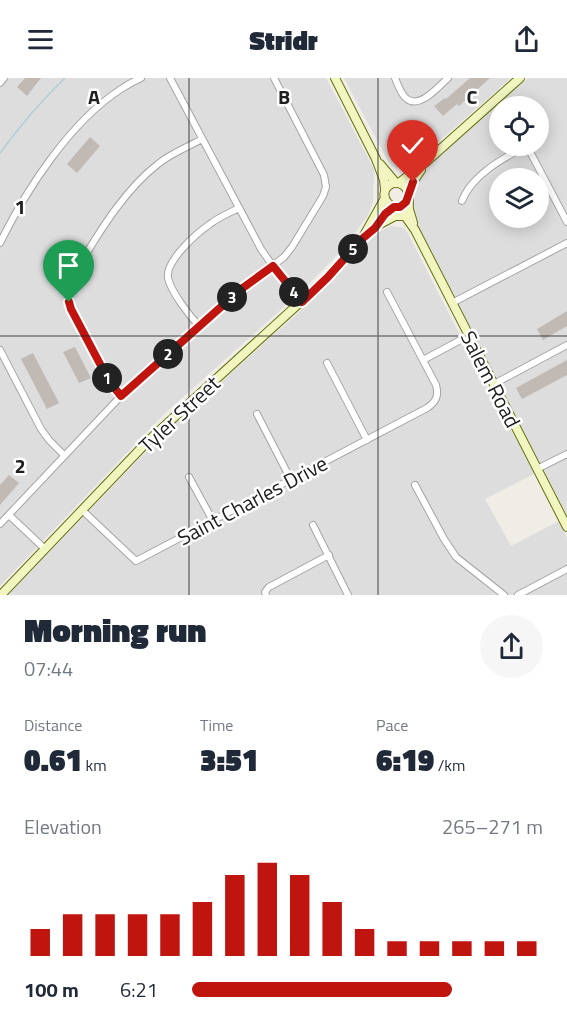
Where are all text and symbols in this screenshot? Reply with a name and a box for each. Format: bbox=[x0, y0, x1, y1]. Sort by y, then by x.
text: Stridr bbox=[249, 19, 318, 60]
icon: menu bbox=[24, 23, 57, 56]
icon: share bbox=[510, 23, 543, 56]
text: A bbox=[88, 81, 100, 112]
text: B bbox=[278, 81, 290, 112]
text: C bbox=[467, 81, 478, 112]
map controls bbox=[489, 96, 549, 228]
button: locate bbox=[489, 96, 549, 156]
pin bbox=[387, 120, 438, 182]
icon: check bbox=[396, 129, 429, 162]
button: layers bbox=[489, 168, 549, 228]
text: 1 bbox=[14, 191, 26, 222]
pin: 5 bbox=[338, 234, 368, 264]
text: 5 bbox=[349, 237, 357, 261]
pin bbox=[43, 240, 94, 302]
icon: arrive bbox=[52, 249, 85, 282]
pin: 4 bbox=[279, 277, 309, 307]
text: 4 bbox=[290, 280, 298, 304]
pin: 3 bbox=[217, 282, 247, 312]
text: 3 bbox=[228, 285, 236, 309]
street label: Salem Road bbox=[453, 325, 529, 433]
pin: 2 bbox=[153, 339, 183, 369]
text: 2 bbox=[164, 342, 172, 366]
pin: 1 bbox=[92, 363, 122, 393]
text: 1 bbox=[103, 366, 111, 390]
street label: Tyler Street bbox=[131, 367, 227, 460]
street label: Saint Charles Drive bbox=[171, 447, 333, 553]
text: 2 bbox=[14, 450, 26, 481]
text: Morning run bbox=[24, 605, 206, 655]
button: share bbox=[480, 615, 543, 678]
text: 07:44 bbox=[24, 653, 73, 684]
text: Distance bbox=[24, 713, 82, 737]
text: Time bbox=[200, 713, 233, 737]
text: Pace bbox=[376, 713, 408, 737]
text: 0.61 bbox=[24, 737, 82, 783]
text: 3:51 bbox=[200, 737, 258, 783]
text: 6:19 bbox=[376, 737, 434, 783]
text: km bbox=[82, 753, 107, 777]
text: /km bbox=[434, 753, 465, 777]
text: Elevation bbox=[24, 811, 102, 842]
text: 265–271 m bbox=[442, 811, 543, 842]
text: 100 m bbox=[24, 974, 79, 1005]
text: 6:21 bbox=[120, 974, 158, 1005]

